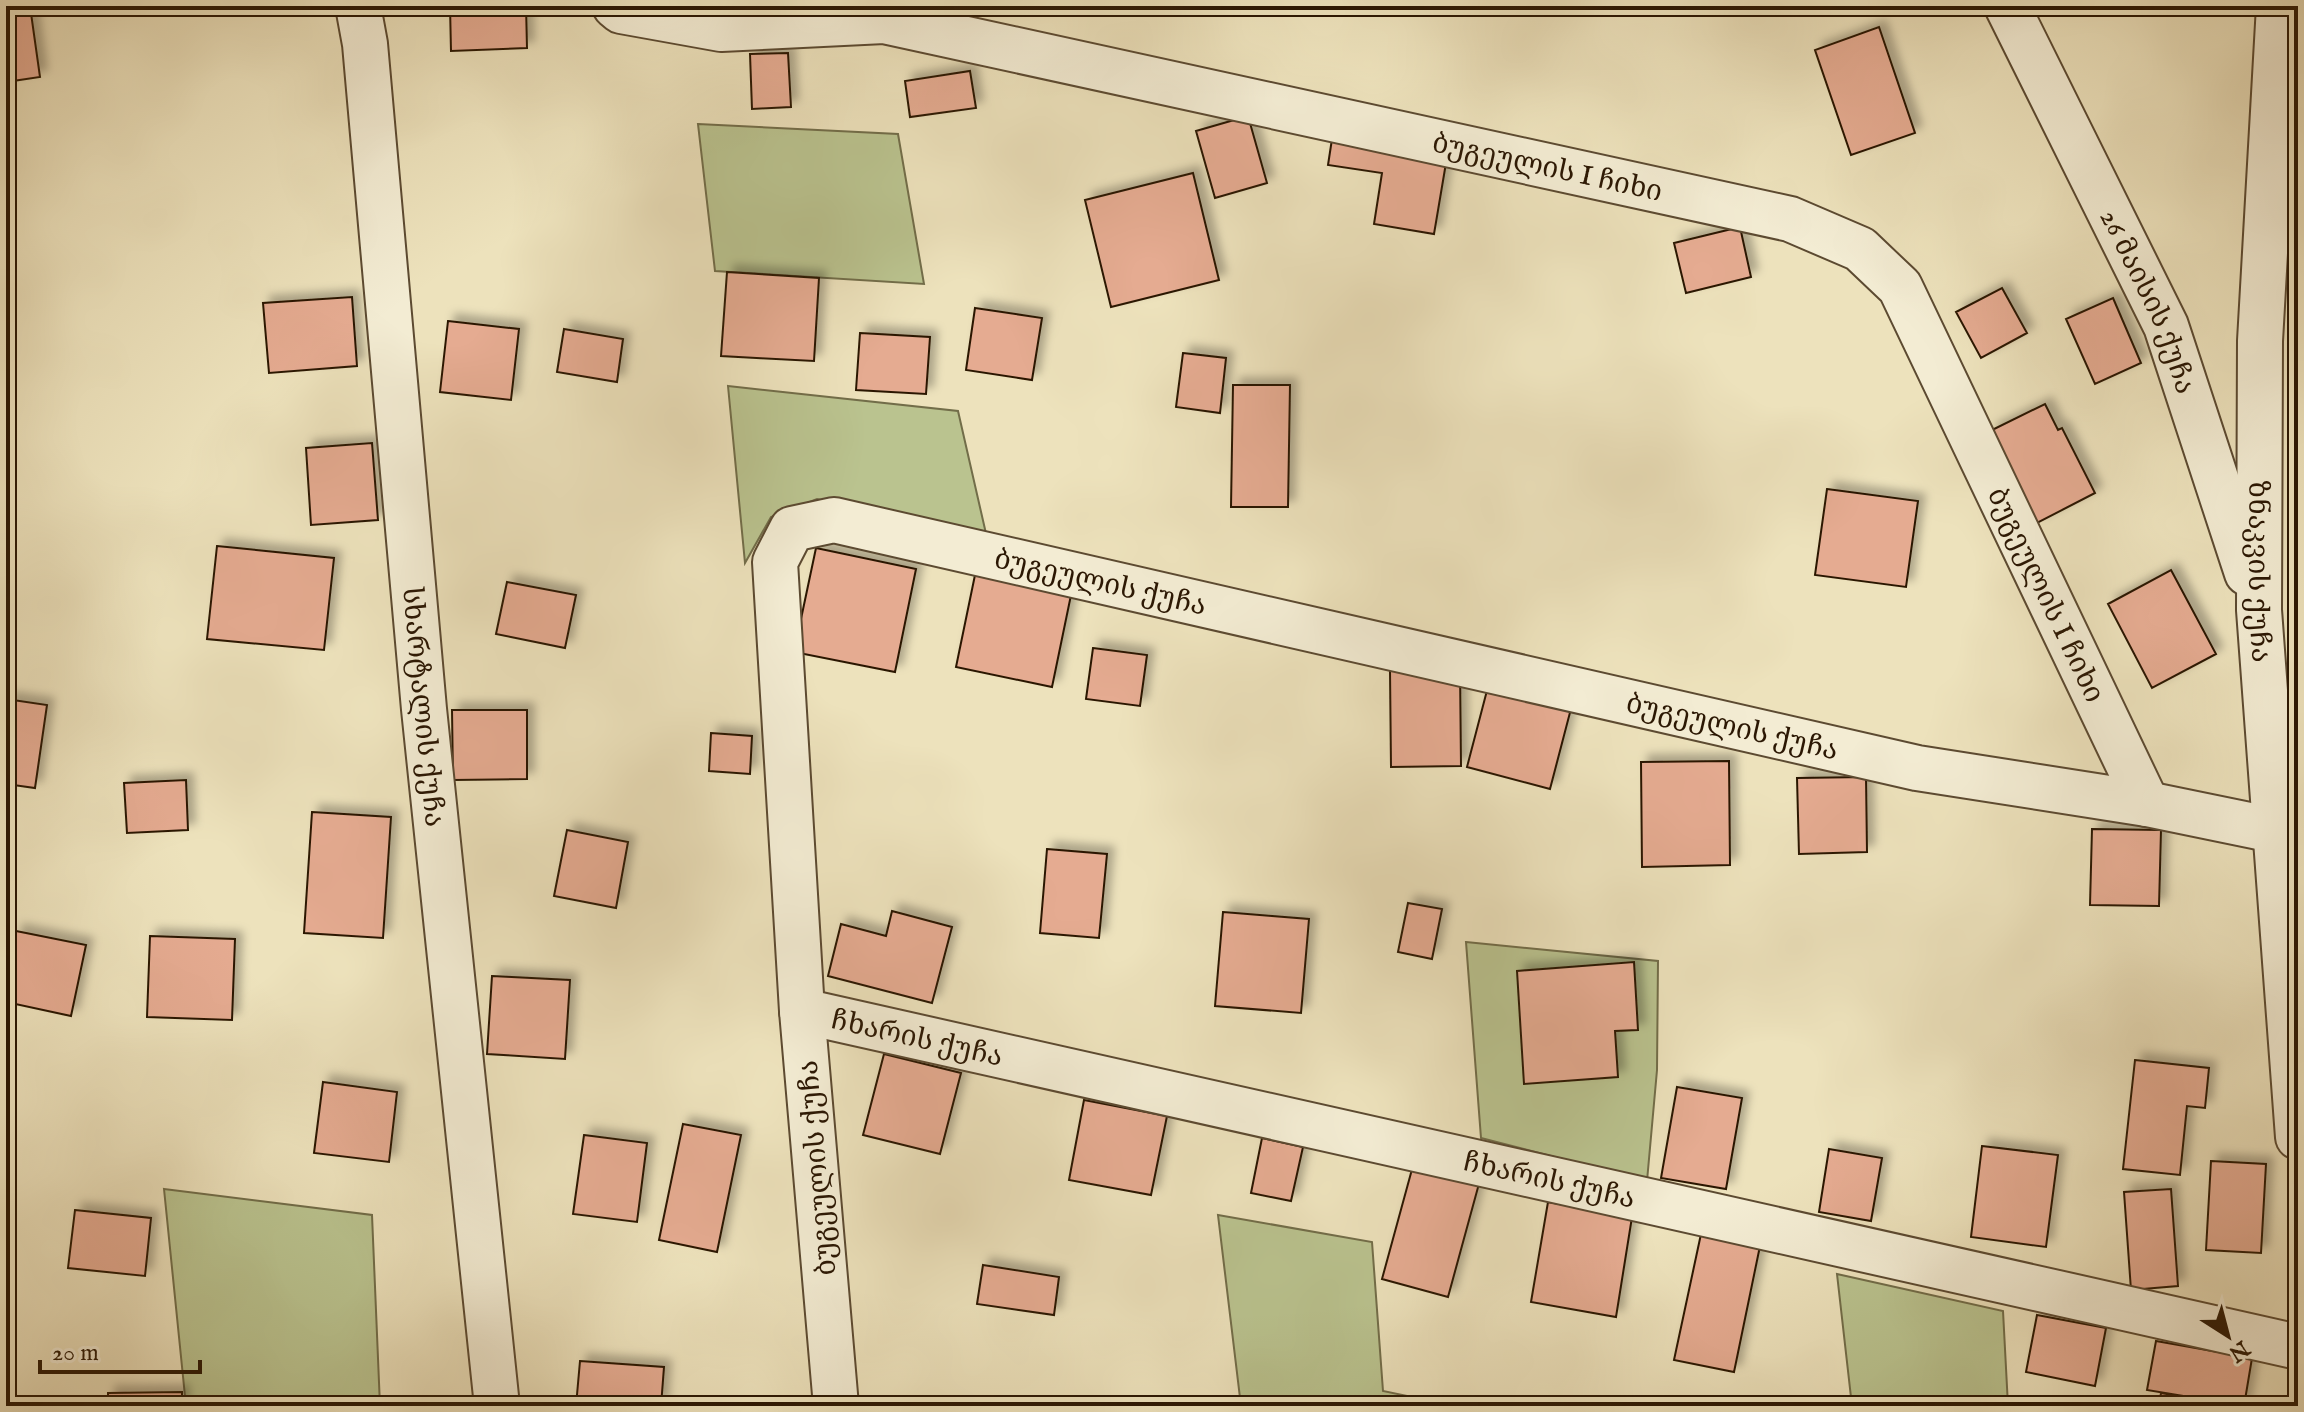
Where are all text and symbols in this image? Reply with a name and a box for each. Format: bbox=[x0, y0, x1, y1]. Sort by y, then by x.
street label: ბუგეულის I ჩიხი bbox=[1429, 126, 1665, 211]
street label: 26 მაისის ქუჩა bbox=[2091, 204, 2202, 399]
street label: ზნაკვის ქუჩა bbox=[2239, 481, 2278, 664]
street label: ბუგეულის I ჩიხი bbox=[1978, 482, 2111, 709]
street label: ბუგეულის ქუჩა bbox=[991, 542, 1209, 625]
street label: სხარტალის ქუჩა bbox=[393, 585, 451, 829]
street label: ბუგეულის ქუჩა bbox=[1623, 687, 1841, 769]
street label: ჩხარის ქუჩა bbox=[827, 1003, 1006, 1076]
street label: ბუგეულის ქუჩა bbox=[792, 1059, 845, 1277]
street label: ჩხარის ქუჩა bbox=[1459, 1145, 1638, 1218]
north arrow bbox=[2188, 1296, 2268, 1376]
scale bar bbox=[40, 1324, 200, 1374]
text: N bbox=[2223, 1333, 2255, 1367]
text: 20 m bbox=[52, 1338, 99, 1369]

